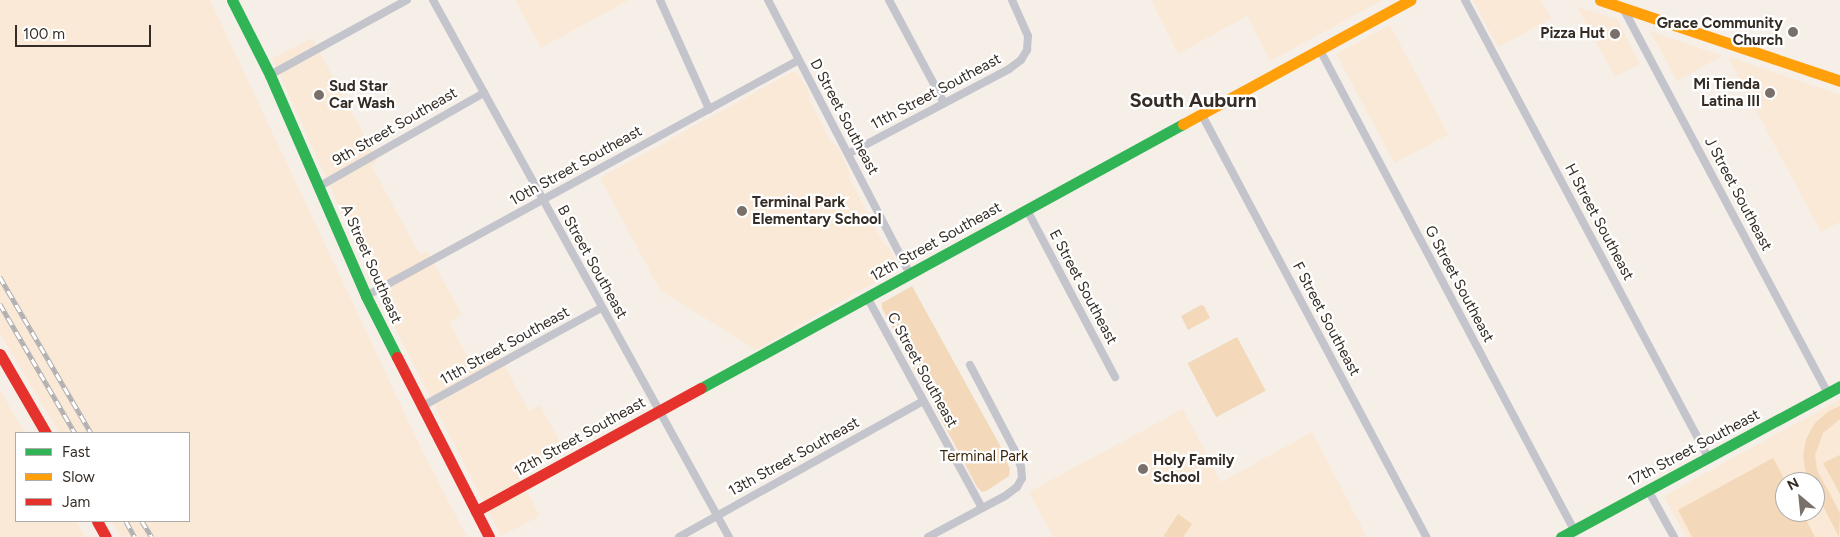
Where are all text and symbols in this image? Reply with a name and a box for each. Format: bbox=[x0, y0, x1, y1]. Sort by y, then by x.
place label: Grace Community Church bbox=[1657, 14, 1783, 49]
scale bar bbox=[18, 15, 154, 47]
text: 100 m bbox=[23, 25, 65, 43]
place label: Pizza Hut bbox=[1540, 25, 1605, 43]
marker: Grace Community Church bbox=[1787, 26, 1799, 38]
marker: Pizza Hut bbox=[1609, 28, 1621, 40]
street label: 11th Street Southeast bbox=[868, 50, 1004, 134]
street label: D Street Southeast bbox=[806, 56, 882, 178]
place label: Mi Tienda Latina III bbox=[1693, 75, 1760, 110]
place label: Sud Star Car Wash bbox=[329, 77, 395, 112]
street label: 9th Street Southeast bbox=[330, 84, 460, 170]
marker: Mi Tienda Latina III bbox=[1764, 87, 1776, 99]
district label: South Auburn bbox=[1129, 88, 1257, 112]
marker: Sud Star Car Wash bbox=[313, 89, 325, 101]
street label: 10th Street Southeast bbox=[507, 122, 645, 210]
street label: J Street Southeast bbox=[1700, 134, 1776, 254]
street label: H Street Southeast bbox=[1561, 161, 1637, 283]
place label: Terminal Park Elementary School bbox=[752, 193, 881, 228]
street label: 12th Street Southeast bbox=[867, 199, 1005, 285]
street label: A Street Southeast bbox=[337, 202, 405, 326]
street label: B Street Southeast bbox=[553, 202, 631, 322]
marker: Terminal Park Elementary School bbox=[736, 205, 748, 217]
street label: G Street Southeast bbox=[1421, 223, 1497, 345]
street label: E Street Southeast bbox=[1045, 227, 1121, 347]
street label: F Street Southeast bbox=[1288, 259, 1364, 379]
street label: 11th Street Southeast bbox=[437, 303, 573, 389]
street label: C Street Southeast bbox=[883, 309, 961, 431]
street label: 12th Street Southeast bbox=[511, 394, 649, 480]
street label: 17th Street Southeast bbox=[1625, 406, 1763, 490]
street label: 13th Street Southeast bbox=[726, 414, 862, 500]
legend bbox=[15, 432, 190, 522]
text: Fast bbox=[62, 443, 90, 461]
park label: Terminal Park bbox=[940, 448, 1028, 466]
place label: Holy Family School bbox=[1153, 451, 1234, 486]
marker: Holy Family School bbox=[1137, 463, 1149, 475]
text: Slow bbox=[62, 468, 95, 486]
north arrow bbox=[1775, 472, 1825, 522]
text: N bbox=[1784, 474, 1802, 494]
text: Jam bbox=[62, 493, 90, 511]

